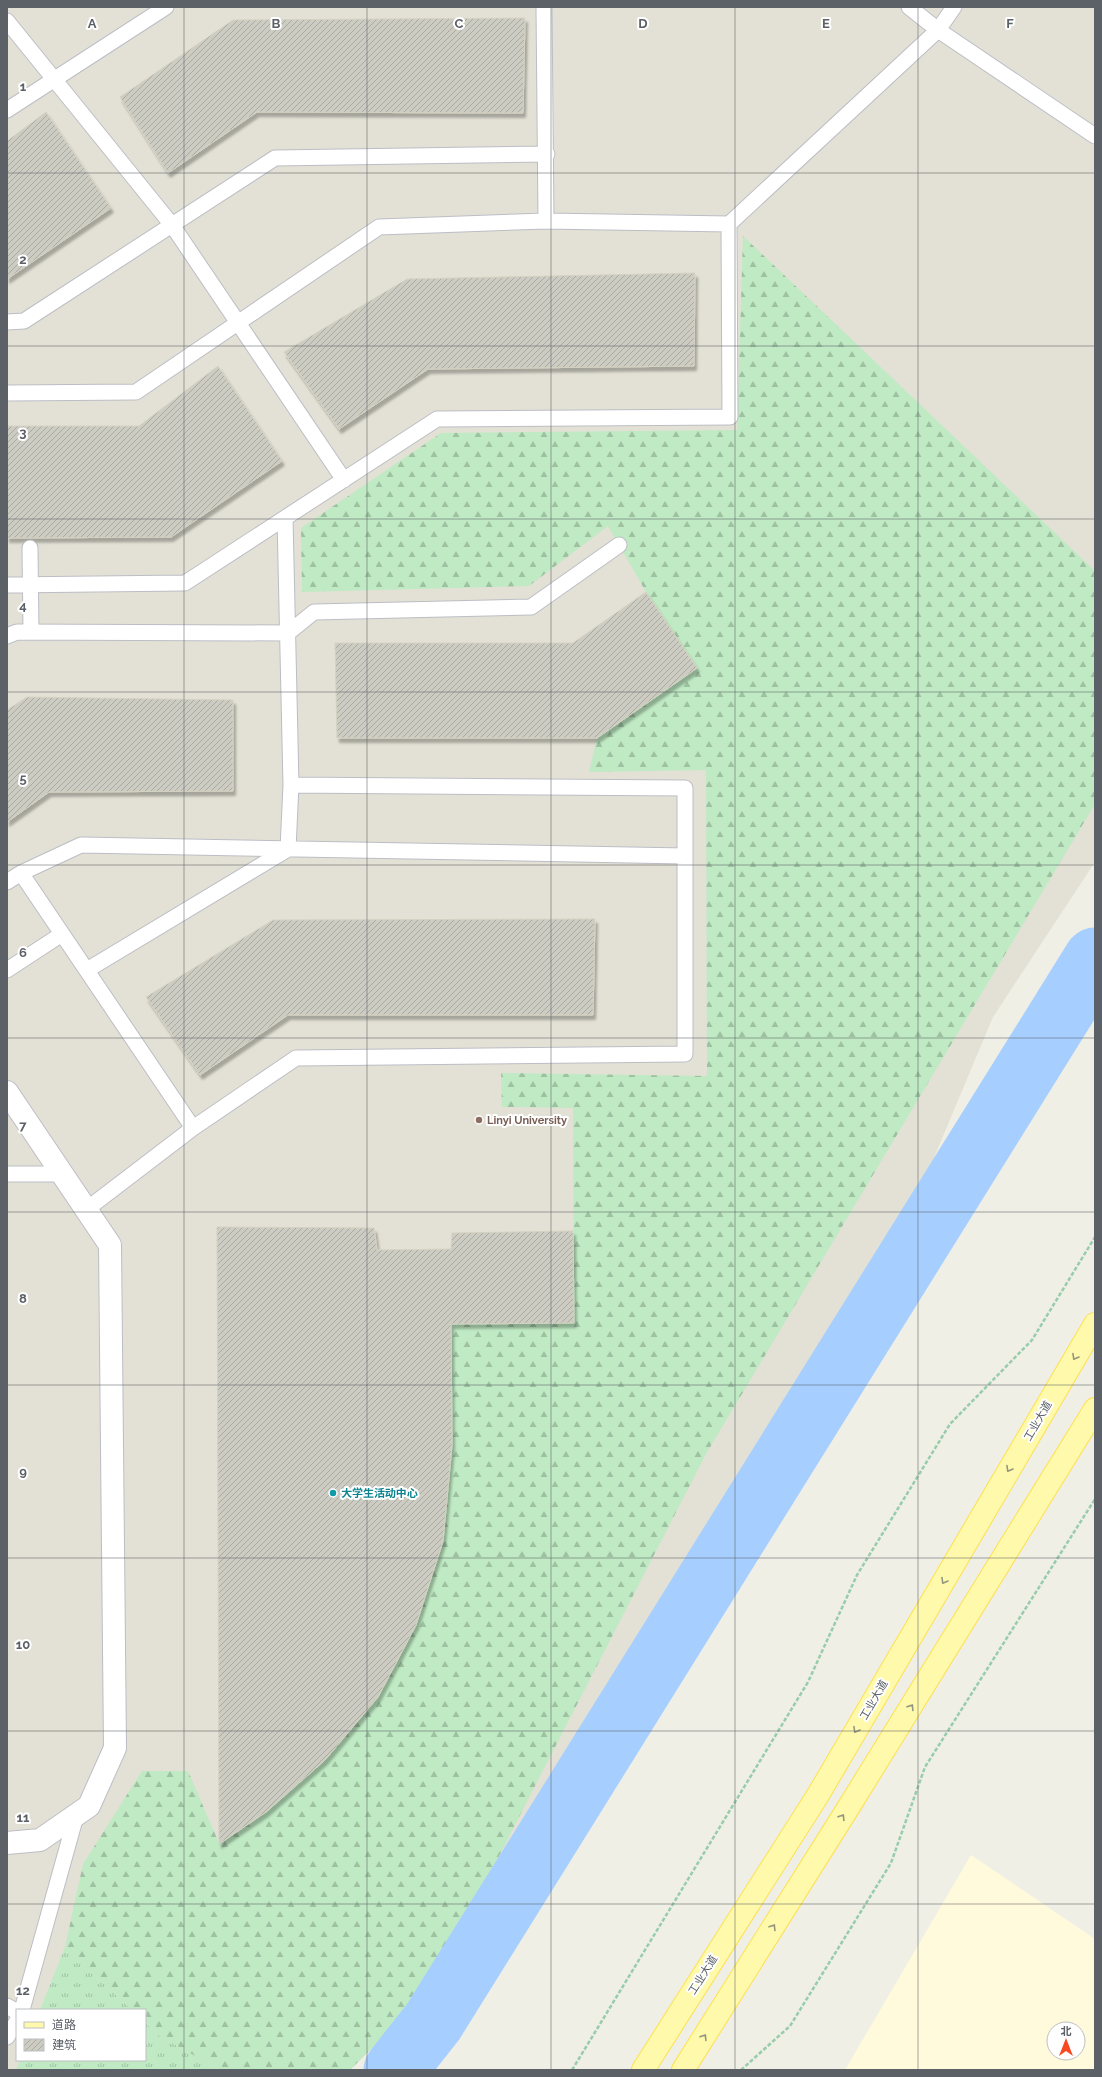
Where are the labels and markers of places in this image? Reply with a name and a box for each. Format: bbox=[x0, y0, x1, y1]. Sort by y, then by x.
place label: Linyi University bbox=[487, 1114, 567, 1127]
marker: Linyi University bbox=[474, 1115, 484, 1125]
place label: 大学生活动中心 bbox=[341, 1487, 418, 1500]
marker: 大学生活动中心 bbox=[328, 1488, 338, 1498]

